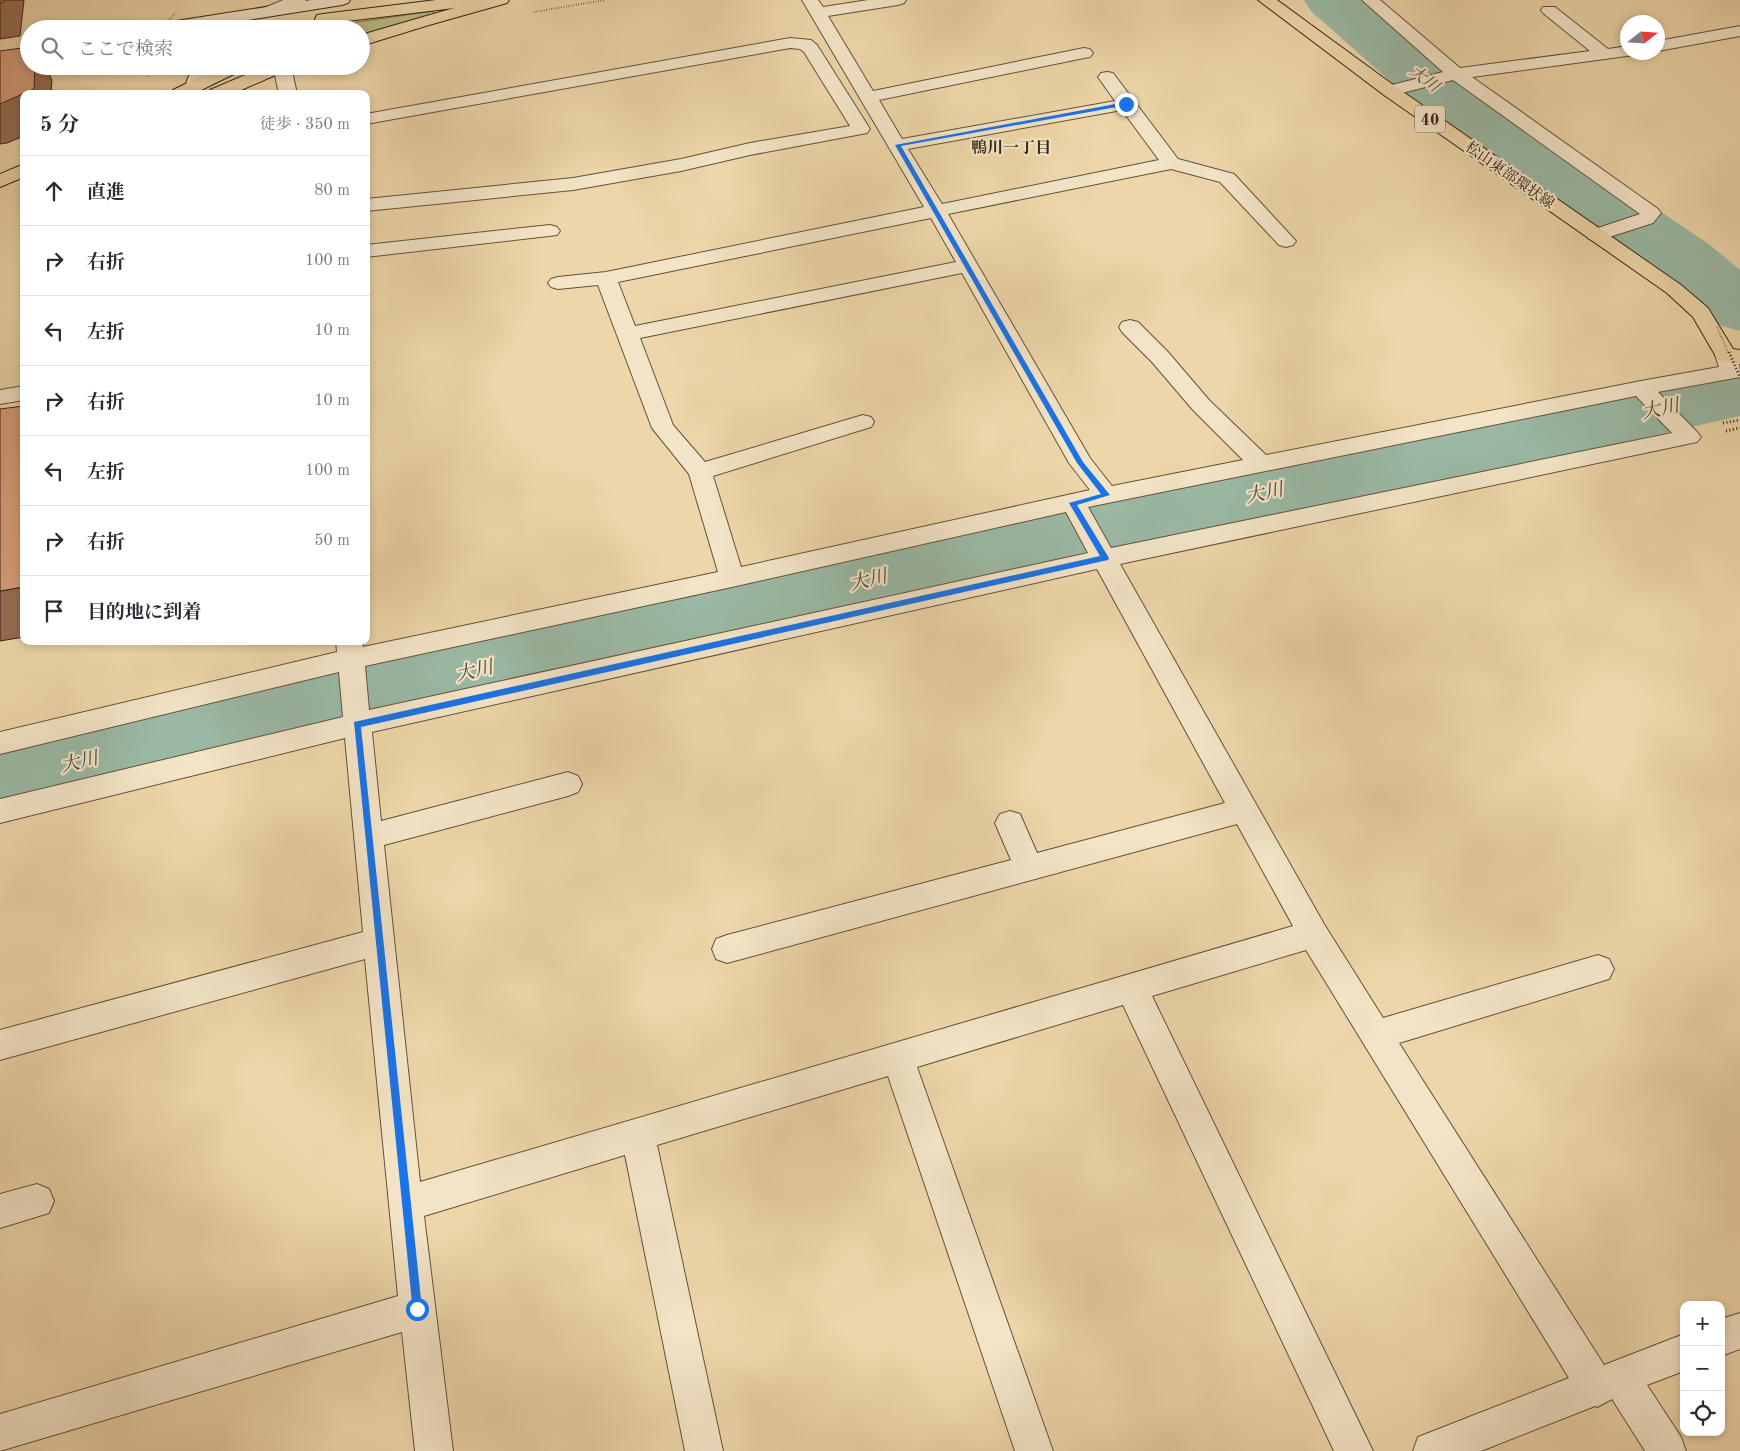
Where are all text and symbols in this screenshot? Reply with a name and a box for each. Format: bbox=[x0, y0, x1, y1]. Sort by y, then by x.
north arrow bbox=[1620, 15, 1665, 60]
search box bbox=[20, 20, 370, 75]
icon: search bbox=[38, 34, 66, 62]
text: ここで検索 bbox=[78, 41, 173, 60]
water label: 大川 bbox=[1406, 62, 1444, 97]
route end bbox=[1115, 93, 1138, 116]
road number: 40 bbox=[1415, 106, 1445, 132]
text: 5 分 bbox=[40, 115, 79, 136]
text: 徒歩 · 350 m bbox=[260, 117, 350, 133]
street label: 松山東部環状線 bbox=[1462, 138, 1558, 212]
district label: 鴨川一丁目 bbox=[971, 139, 1051, 157]
icon: ahead bbox=[40, 177, 68, 205]
text: 80 m bbox=[314, 183, 350, 199]
text: 直進 bbox=[87, 184, 125, 203]
icon: right bbox=[40, 247, 68, 275]
text: 100 m bbox=[305, 253, 350, 269]
text: 右折 bbox=[87, 254, 125, 273]
icon: left bbox=[40, 317, 68, 345]
text: 10 m bbox=[314, 323, 350, 339]
text: 左折 bbox=[87, 324, 125, 343]
icon: right bbox=[40, 387, 68, 415]
text: 10 m bbox=[314, 393, 350, 409]
text: 右折 bbox=[87, 394, 125, 413]
water label: 大川 bbox=[1640, 395, 1683, 424]
icon: left bbox=[40, 457, 68, 485]
text: 100 m bbox=[305, 463, 350, 479]
text: 左折 bbox=[87, 464, 125, 483]
water label: 大川 bbox=[1244, 479, 1287, 508]
icon: right bbox=[40, 527, 68, 555]
text: 50 m bbox=[314, 533, 350, 549]
text: 右折 bbox=[87, 534, 125, 553]
water label: 大川 bbox=[847, 566, 891, 595]
icon: arrive bbox=[40, 597, 68, 625]
text: 目的地に到着 bbox=[87, 604, 201, 623]
water label: 大川 bbox=[453, 657, 497, 686]
water label: 大川 bbox=[58, 748, 102, 777]
route start bbox=[406, 1298, 429, 1321]
map controls bbox=[1680, 1301, 1725, 1436]
button: + bbox=[1680, 1301, 1725, 1346]
button: − bbox=[1680, 1346, 1725, 1391]
button: locate bbox=[1680, 1391, 1725, 1436]

